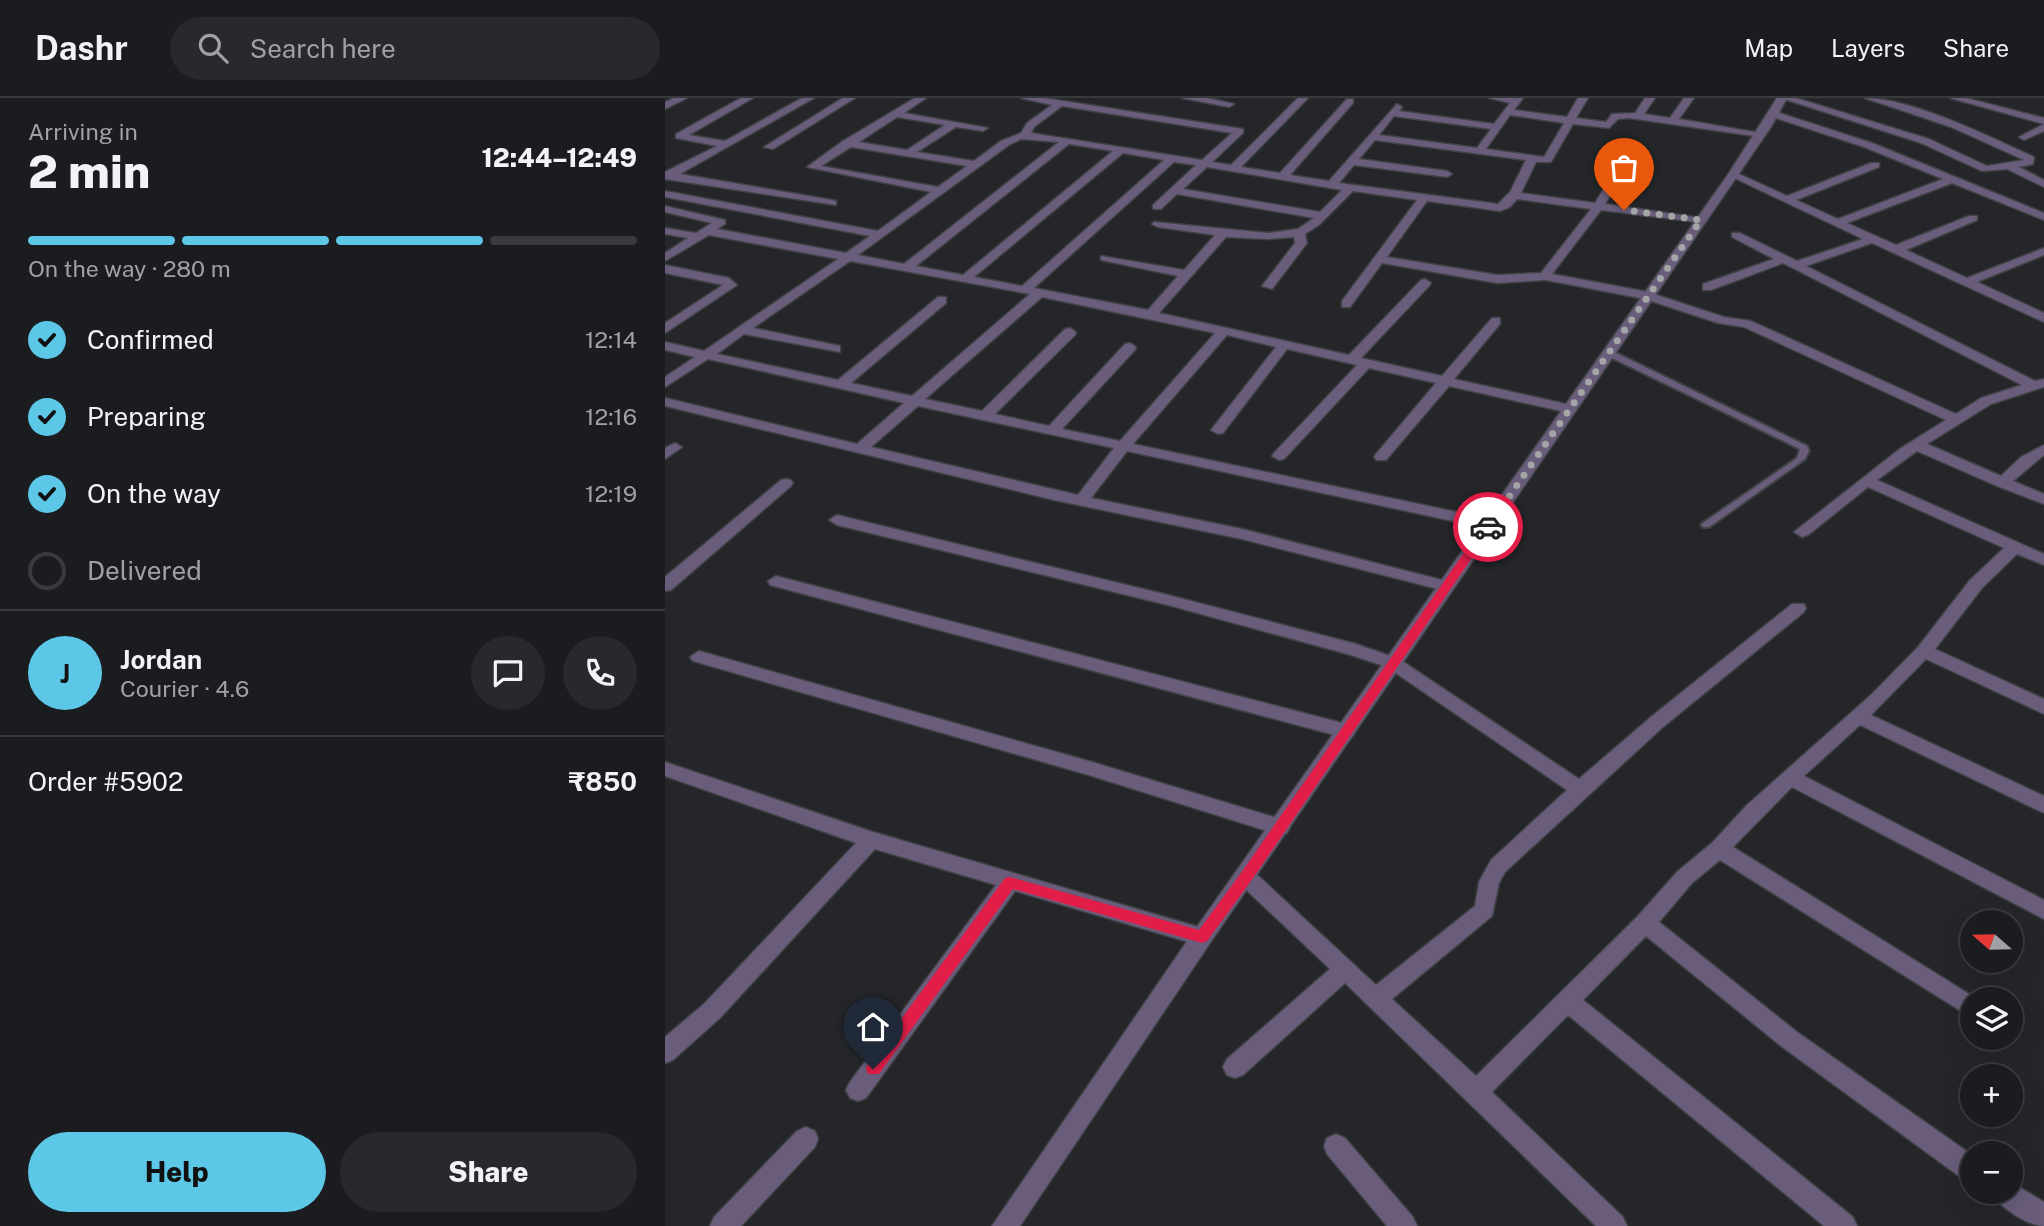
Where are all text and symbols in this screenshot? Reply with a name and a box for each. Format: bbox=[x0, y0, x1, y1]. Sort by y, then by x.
search box bbox=[170, 17, 660, 80]
text: Dashr bbox=[35, 29, 128, 67]
icon: search bbox=[194, 29, 232, 67]
text: Search here bbox=[250, 33, 396, 64]
text: Map bbox=[1744, 34, 1793, 62]
text: Layers bbox=[1831, 34, 1905, 62]
text: Share bbox=[1943, 34, 2009, 62]
text: Arriving in bbox=[28, 118, 138, 145]
pin bbox=[1594, 138, 1654, 210]
text: 12:44–12:49 bbox=[481, 142, 637, 173]
text: 2 min bbox=[28, 144, 150, 198]
icon: bag bbox=[1605, 149, 1643, 187]
text: On the way · 280 m bbox=[28, 255, 231, 282]
icon: check bbox=[28, 321, 66, 359]
text: Confirmed bbox=[87, 324, 214, 355]
text: 12:14 bbox=[585, 326, 637, 353]
icon: check bbox=[28, 398, 66, 436]
text: Preparing bbox=[87, 401, 206, 432]
text: 12:16 bbox=[585, 403, 637, 430]
icon: check bbox=[28, 475, 66, 513]
text: On the way bbox=[87, 478, 221, 509]
text: 12:19 bbox=[585, 480, 637, 507]
courier bbox=[1453, 492, 1523, 562]
icon: car bbox=[1469, 508, 1507, 546]
text: Delivered bbox=[87, 555, 202, 586]
button: chat bbox=[471, 636, 545, 710]
button: phone bbox=[563, 636, 637, 710]
text: Jordan bbox=[120, 644, 202, 675]
text: J bbox=[60, 658, 70, 689]
text: Courier · 4.6 bbox=[120, 675, 249, 702]
text: Order #5902 bbox=[28, 766, 183, 797]
text: ₹850 bbox=[569, 766, 637, 797]
north arrow bbox=[1960, 910, 2023, 973]
map controls bbox=[1960, 910, 2023, 1204]
button: layers bbox=[1960, 987, 2023, 1050]
pin bbox=[843, 997, 903, 1069]
icon: home bbox=[854, 1008, 892, 1046]
button: + bbox=[1960, 1064, 2023, 1127]
button: Help bbox=[28, 1132, 326, 1212]
button: Share bbox=[340, 1132, 637, 1212]
button: − bbox=[1960, 1141, 2023, 1204]

